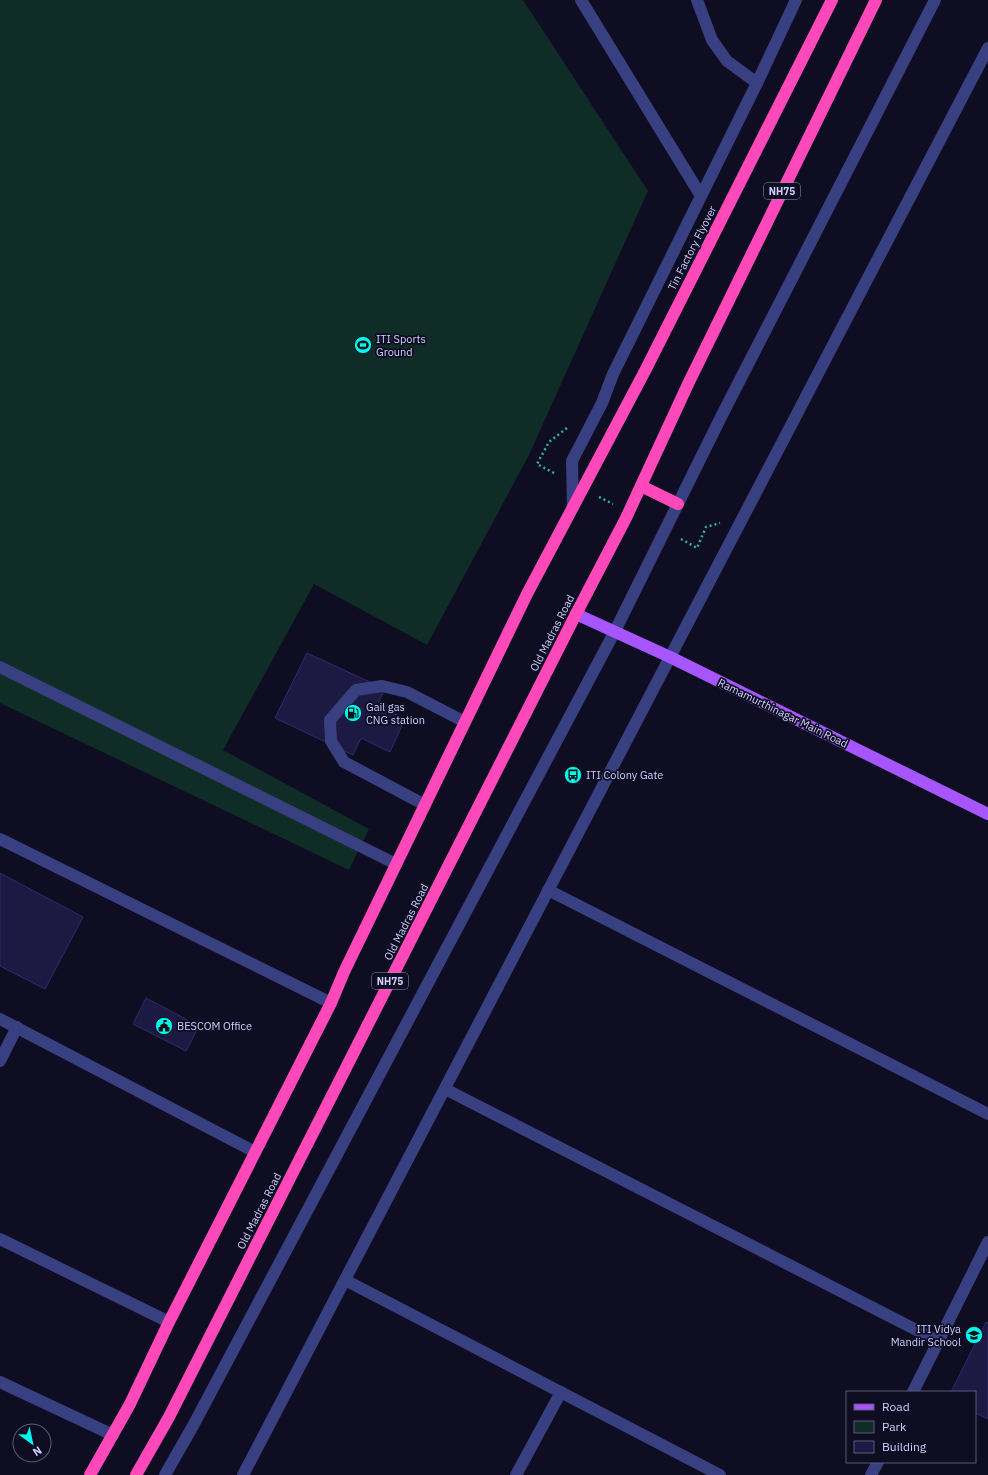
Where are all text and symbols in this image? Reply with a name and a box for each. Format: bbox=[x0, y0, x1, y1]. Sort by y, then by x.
road number: NH75 bbox=[764, 183, 800, 199]
street label: Tin Factory Flyover bbox=[665, 203, 719, 293]
place label: ITI Sports Ground bbox=[376, 332, 426, 359]
sports icon: ITI Sports Ground bbox=[353, 335, 373, 355]
street label: Old Madras Road bbox=[527, 592, 577, 674]
street label: Ramamurthinagar Main Road bbox=[716, 675, 850, 751]
place label: Gail gas CNG station bbox=[366, 700, 425, 727]
fuel station icon: Gail gas CNG station bbox=[343, 703, 363, 723]
bus stop icon: ITI Colony Gate bbox=[563, 765, 583, 785]
place label: ITI Colony Gate bbox=[586, 768, 663, 782]
street label: Old Madras Road bbox=[381, 881, 431, 963]
road number: NH75 bbox=[372, 973, 408, 989]
public building icon: BESCOM Office bbox=[154, 1016, 174, 1036]
place label: BESCOM Office bbox=[177, 1019, 252, 1033]
street label: Old Madras Road bbox=[234, 1170, 284, 1252]
place label: ITI Vidya Mandir School bbox=[891, 1322, 961, 1349]
school or university icon: ITI Vidya Mandir School bbox=[964, 1325, 984, 1345]
legend bbox=[846, 1391, 976, 1463]
text: Road bbox=[882, 1399, 910, 1414]
text: Park bbox=[882, 1419, 907, 1434]
north arrow bbox=[12, 1423, 52, 1463]
text: Building bbox=[882, 1439, 927, 1454]
text: N bbox=[30, 1443, 45, 1459]

